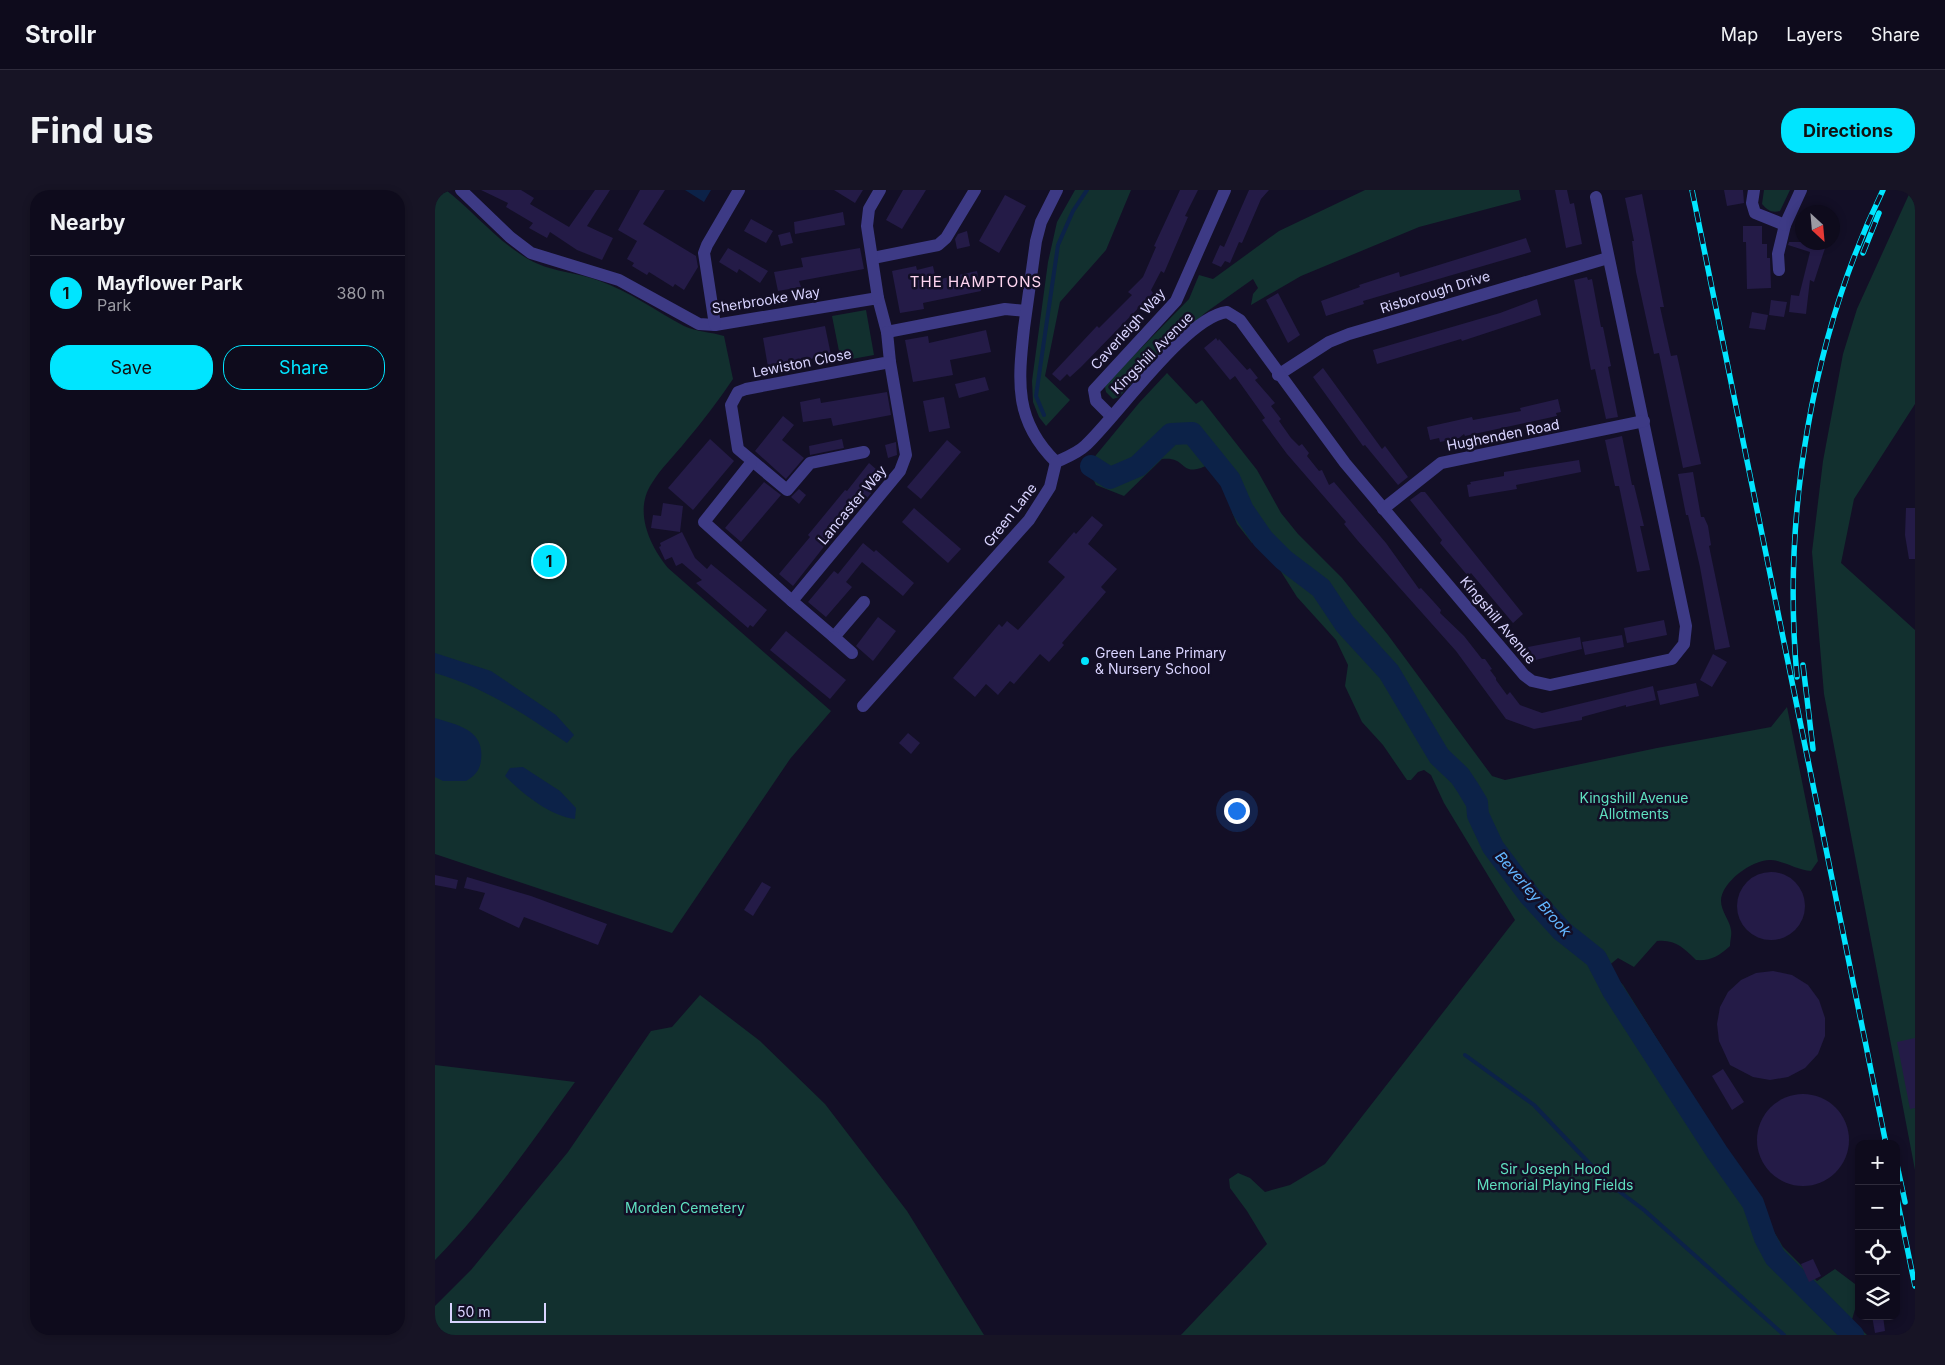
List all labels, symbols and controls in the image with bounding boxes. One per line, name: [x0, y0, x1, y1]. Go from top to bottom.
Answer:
text: Strollr: [25, 20, 96, 49]
text: Map: [1721, 24, 1758, 45]
text: Layers: [1786, 24, 1843, 45]
text: Share: [1871, 24, 1920, 45]
button: Directions: [1781, 108, 1915, 153]
text: Find us: [30, 109, 154, 151]
north arrow: [1795, 205, 1840, 250]
text: Nearby: [50, 210, 125, 235]
street label: Risborough Drive: [1378, 267, 1492, 316]
text: Mayflower Park: [97, 272, 243, 295]
district label: THE HAMPTONS: [910, 272, 1042, 291]
text: 1: [63, 283, 69, 303]
text: 380 m: [337, 283, 385, 303]
street label: Sherbrooke Way: [711, 283, 821, 316]
street label: Caverleigh Way: [1087, 284, 1169, 373]
text: Park: [97, 295, 131, 315]
street label: Kingshill Avenue: [1107, 308, 1196, 397]
button: Save: [50, 345, 213, 390]
button: Share: [223, 345, 385, 390]
street label: Lewiston Close: [751, 345, 853, 380]
street label: Hughenden Road: [1445, 415, 1561, 454]
street label: Lancaster Way: [814, 462, 890, 548]
street label: Green Lane: [979, 479, 1040, 550]
pin: 1: [533, 542, 565, 580]
street label: Kingshill Avenue: [1457, 573, 1540, 667]
place label: Green Lane Primary & Nursery School: [1095, 644, 1227, 677]
marker: Green Lane Primary & Nursery School: [1079, 655, 1091, 667]
park label: Kingshill Avenue Allotments: [1580, 789, 1688, 822]
your location: [1224, 798, 1250, 824]
water label: Beverley Brook: [1491, 847, 1576, 941]
map controls: [1855, 1140, 1900, 1320]
button: +: [1855, 1140, 1900, 1185]
park label: Sir Joseph Hood Memorial Playing Fields: [1477, 1160, 1633, 1193]
button: −: [1855, 1185, 1900, 1230]
park label: Morden Cemetery: [625, 1199, 745, 1216]
button: locate: [1855, 1230, 1900, 1275]
button: layers: [1855, 1275, 1900, 1320]
scale bar: [450, 1300, 546, 1323]
text: 50 m: [457, 1303, 491, 1320]

